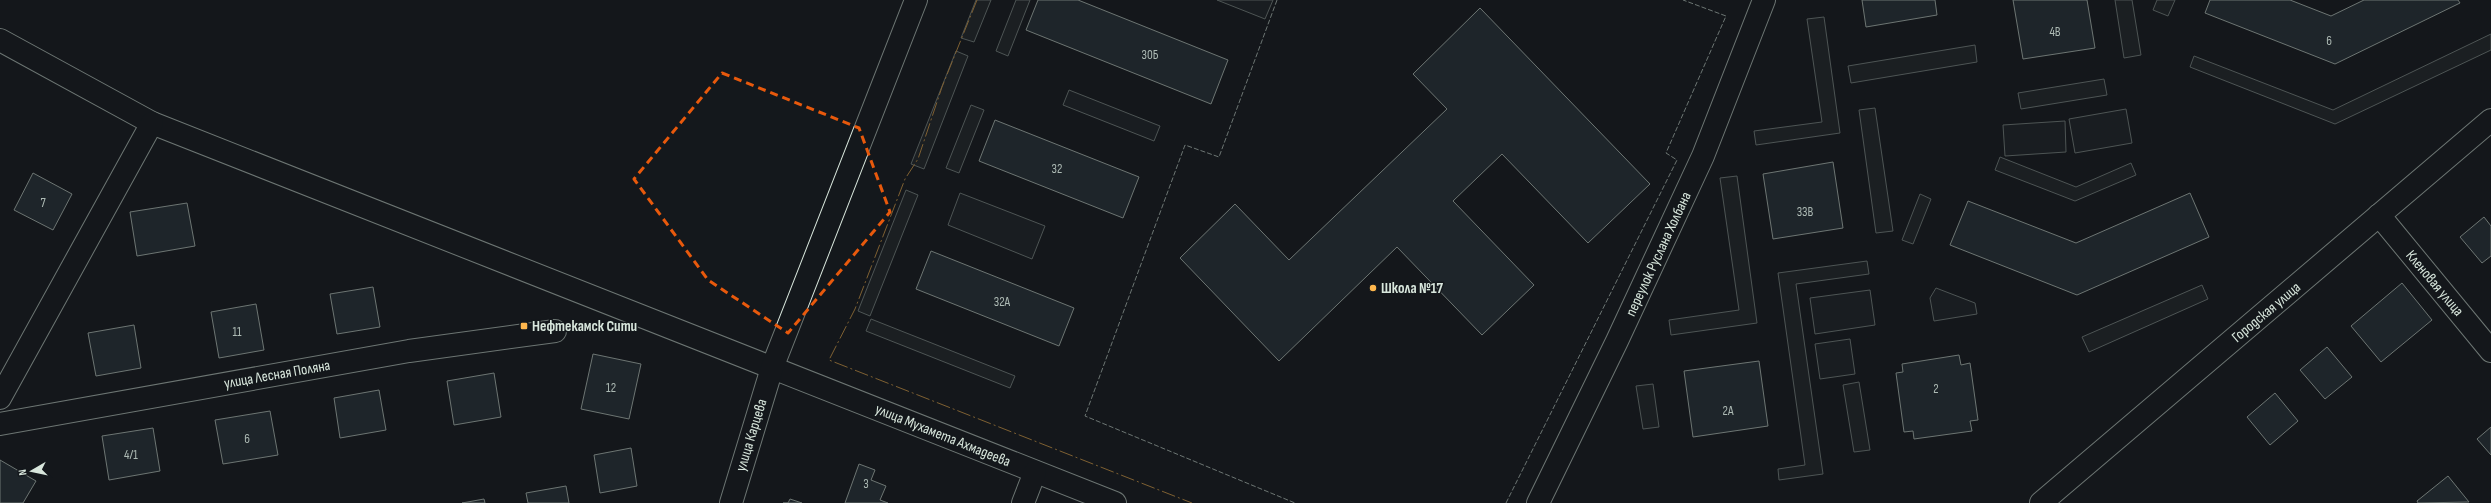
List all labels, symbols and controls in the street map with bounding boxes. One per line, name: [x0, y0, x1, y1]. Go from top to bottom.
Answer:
house number: 4В: [2049, 24, 2061, 40]
house number: 6: [2326, 33, 2332, 49]
house number: 30Б: [1142, 47, 1159, 63]
house number: 32: [1052, 161, 1062, 177]
street label: переулок Руслана Холбана: [1621, 189, 1696, 319]
house number: 7: [40, 195, 46, 211]
house number: 33В: [1797, 204, 1814, 220]
street label: Кленовая улица: [2402, 246, 2468, 320]
street label: Городская улица: [2228, 278, 2305, 347]
place label: Школа №17: [1381, 279, 1444, 298]
marker: Школа №17: [1368, 283, 1378, 293]
house number: 32А: [994, 294, 1011, 310]
place label: Нефтекамск Сити: [532, 317, 637, 336]
marker: Нефтекамск Сити: [519, 321, 529, 331]
house number: 11: [232, 324, 242, 340]
street label: улица Лесная Поляна: [223, 356, 332, 393]
house number: 12: [606, 380, 616, 396]
house number: 2: [1933, 381, 1939, 397]
street label: улица Карцева: [731, 396, 772, 474]
street label: улица Мухамета Ахмадеева: [872, 400, 1013, 471]
house number: 2А: [1723, 403, 1734, 419]
house number: 6: [244, 431, 250, 447]
house number: 4/1: [124, 447, 138, 463]
north arrow: [12, 451, 52, 491]
text: N: [16, 468, 29, 476]
house number: 3: [863, 476, 869, 492]

